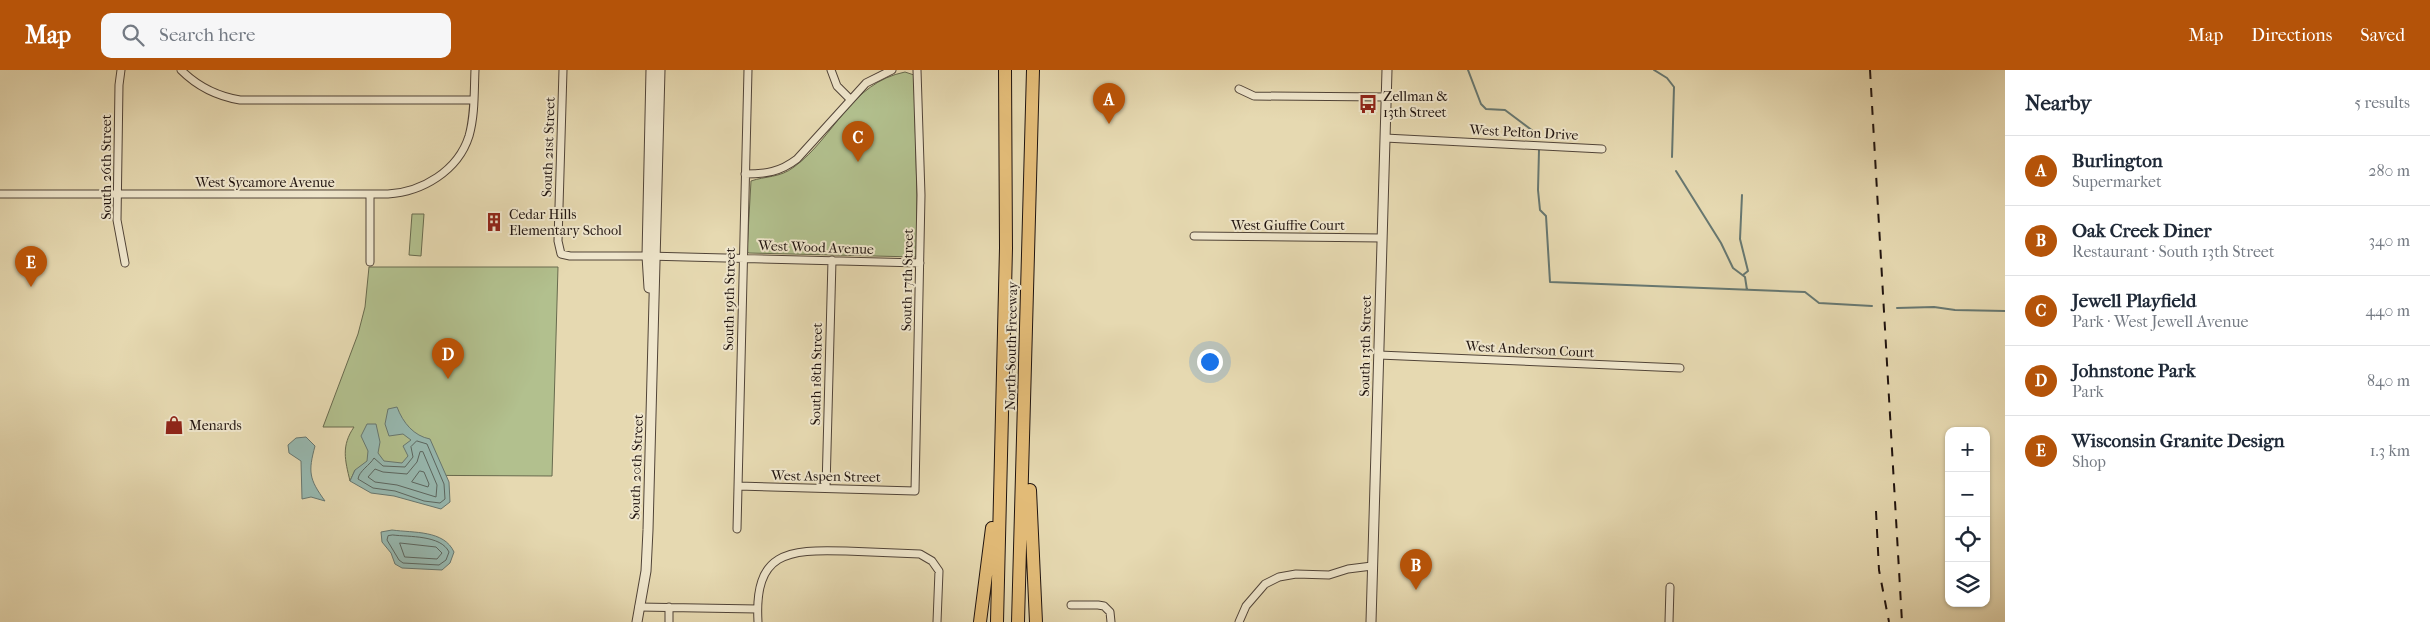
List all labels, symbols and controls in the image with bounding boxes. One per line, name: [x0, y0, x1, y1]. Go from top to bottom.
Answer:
search box: [101, 13, 451, 58]
text: Map: [25, 21, 71, 49]
icon: search: [119, 21, 147, 49]
text: Search here: [159, 24, 255, 46]
text: Map: [2189, 25, 2223, 46]
text: Directions: [2251, 25, 2332, 46]
text: Saved: [2360, 25, 2405, 46]
pin: A: [1093, 83, 1125, 124]
place label: Zellman & 13th Street: [1383, 88, 1448, 121]
text: Nearby: [2025, 91, 2091, 115]
bus stop icon: Zellman & 13th Street: [1357, 93, 1379, 115]
text: 5 results: [2354, 93, 2410, 112]
street label: South 21st Street: [538, 97, 559, 197]
street label: South 26th Street: [98, 114, 115, 220]
pin: C: [842, 121, 874, 162]
street label: West Pelton Drive: [1468, 121, 1579, 144]
text: Burlington: [2072, 150, 2163, 172]
text: A: [2036, 161, 2046, 180]
text: 280 m: [2368, 161, 2410, 180]
text: Supermarket: [2072, 172, 2162, 191]
street label: West Sycamore Avenue: [194, 174, 335, 191]
place label: Cedar Hills Elementary School: [509, 206, 622, 239]
building icon: Cedar Hills Elementary School: [483, 211, 505, 233]
street label: West Giuffre Court: [1230, 217, 1345, 234]
text: Oak Creek Diner: [2072, 220, 2212, 242]
street label: South 17th Street: [898, 229, 917, 331]
text: B: [2036, 231, 2046, 250]
text: 340 m: [2368, 231, 2410, 250]
street label: West Wood Avenue: [757, 237, 874, 258]
text: Restaurant · South 13th Street: [2072, 242, 2275, 261]
pin: E: [15, 246, 47, 287]
street label: South 19th Street: [720, 247, 739, 351]
street label: North-South Freeway: [1002, 281, 1021, 411]
text: Jewell Playfield: [2072, 290, 2196, 312]
street label: South 13th Street: [1356, 295, 1375, 397]
text: C: [2036, 301, 2046, 320]
text: 440 m: [2365, 301, 2410, 320]
text: Park · West Jewell Avenue: [2072, 312, 2248, 331]
street label: South 18th Street: [807, 322, 826, 426]
pin: D: [432, 338, 464, 379]
street label: West Anderson Court: [1464, 338, 1595, 361]
your location: [1197, 349, 1223, 375]
text: Johnstone Park: [2072, 360, 2195, 382]
text: D: [2035, 371, 2047, 390]
text: 840 m: [2367, 371, 2410, 390]
text: Park: [2072, 382, 2104, 401]
shop icon: Menards: [163, 414, 185, 436]
street label: South 20th Street: [626, 414, 647, 520]
place label: Menards: [189, 417, 242, 434]
map controls: [1945, 427, 1990, 607]
button: +: [1945, 427, 1990, 472]
text: Wisconsin Granite Design: [2072, 430, 2285, 452]
text: E: [2036, 441, 2046, 460]
text: 1.3 km: [2370, 441, 2410, 460]
text: Shop: [2072, 452, 2106, 471]
street label: West Aspen Street: [770, 467, 881, 486]
button: −: [1945, 472, 1990, 517]
button: locate: [1945, 517, 1990, 562]
pin: B: [1400, 549, 1432, 590]
button: layers: [1945, 562, 1990, 607]

